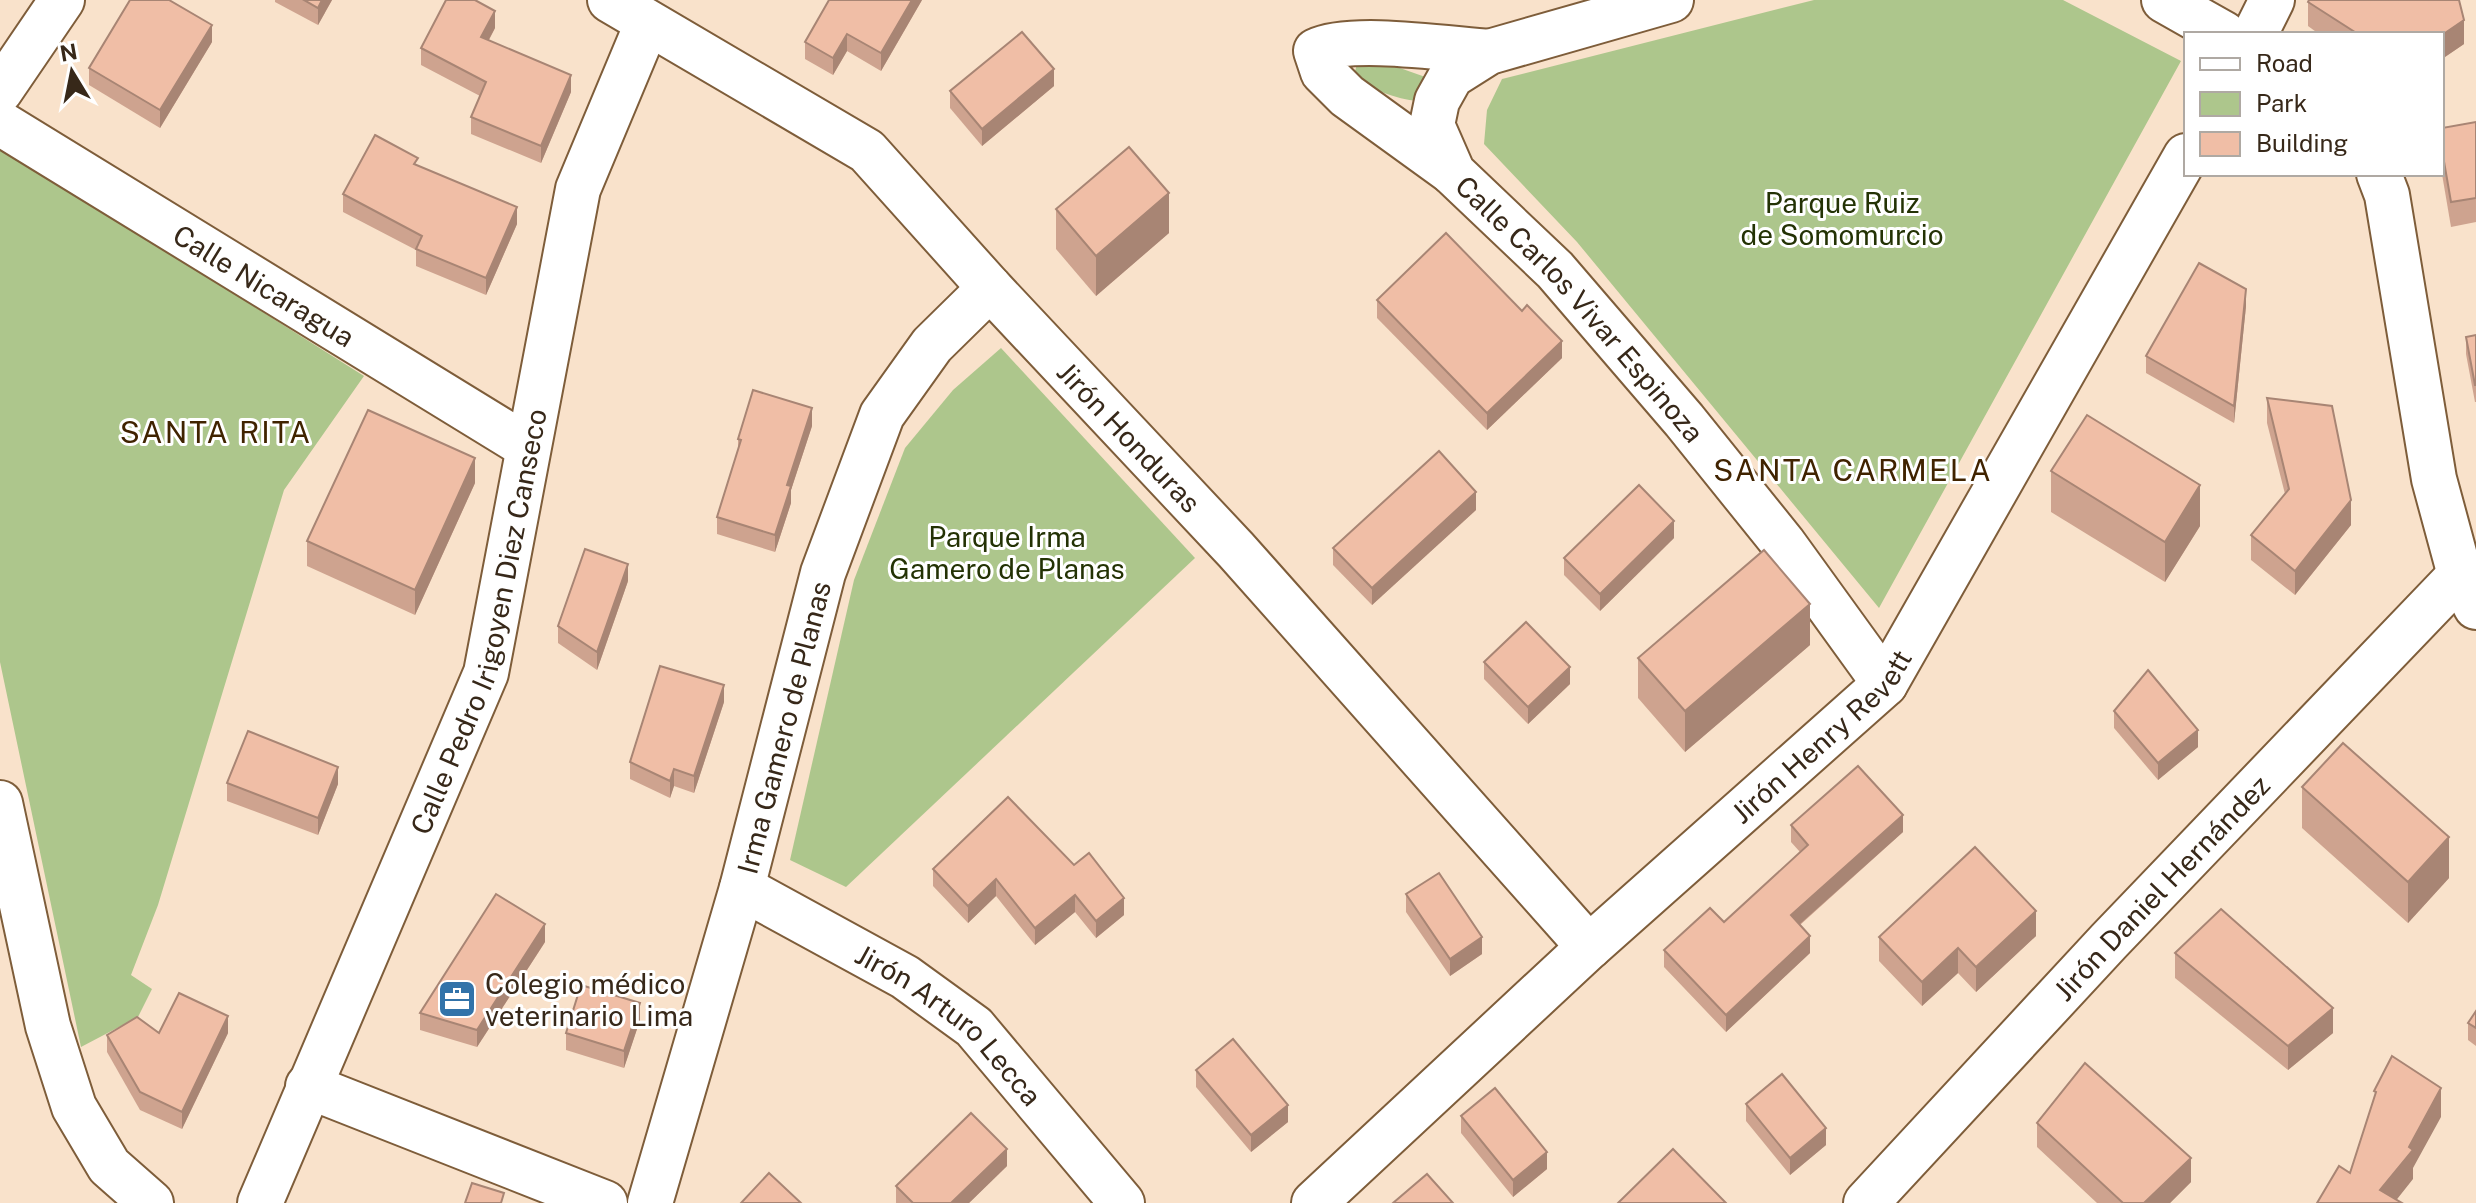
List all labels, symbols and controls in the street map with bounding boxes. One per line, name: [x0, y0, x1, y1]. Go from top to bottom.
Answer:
north arrow: [32, 32, 112, 112]
legend: [2184, 32, 2444, 176]
text: N: [58, 38, 79, 67]
text: Road: [2256, 49, 2313, 77]
text: Park: [2256, 89, 2307, 117]
text: Building: [2256, 129, 2348, 157]
street label: Calle Carlos Vivar Espinoza: [1449, 168, 1711, 448]
park label: Parque Ruiz de Somomurcio: [1740, 186, 1944, 251]
street label: Calle Nicaragua: [168, 217, 361, 353]
street label: Jirón Honduras: [1051, 355, 1208, 519]
street label: Calle Pedro Irigoyen Diez Canseco: [403, 406, 552, 839]
district label: SANTA RITA: [120, 414, 312, 450]
district label: SANTA CARMELA: [1713, 452, 1993, 488]
park label: Parque Irma Gamero de Planas: [889, 520, 1125, 585]
street label: Irma Gamero de Planas: [730, 578, 837, 877]
street label: Jirón Henry Revett: [1724, 644, 1918, 829]
street label: Jirón Daniel Hernández: [2046, 768, 2276, 1007]
street label: Jirón Arturo Lecca: [850, 937, 1049, 1112]
place label: Colegio médico veterinario Lima: [485, 967, 693, 1032]
office icon: Colegio médico veterinario Lima: [436, 978, 478, 1020]

